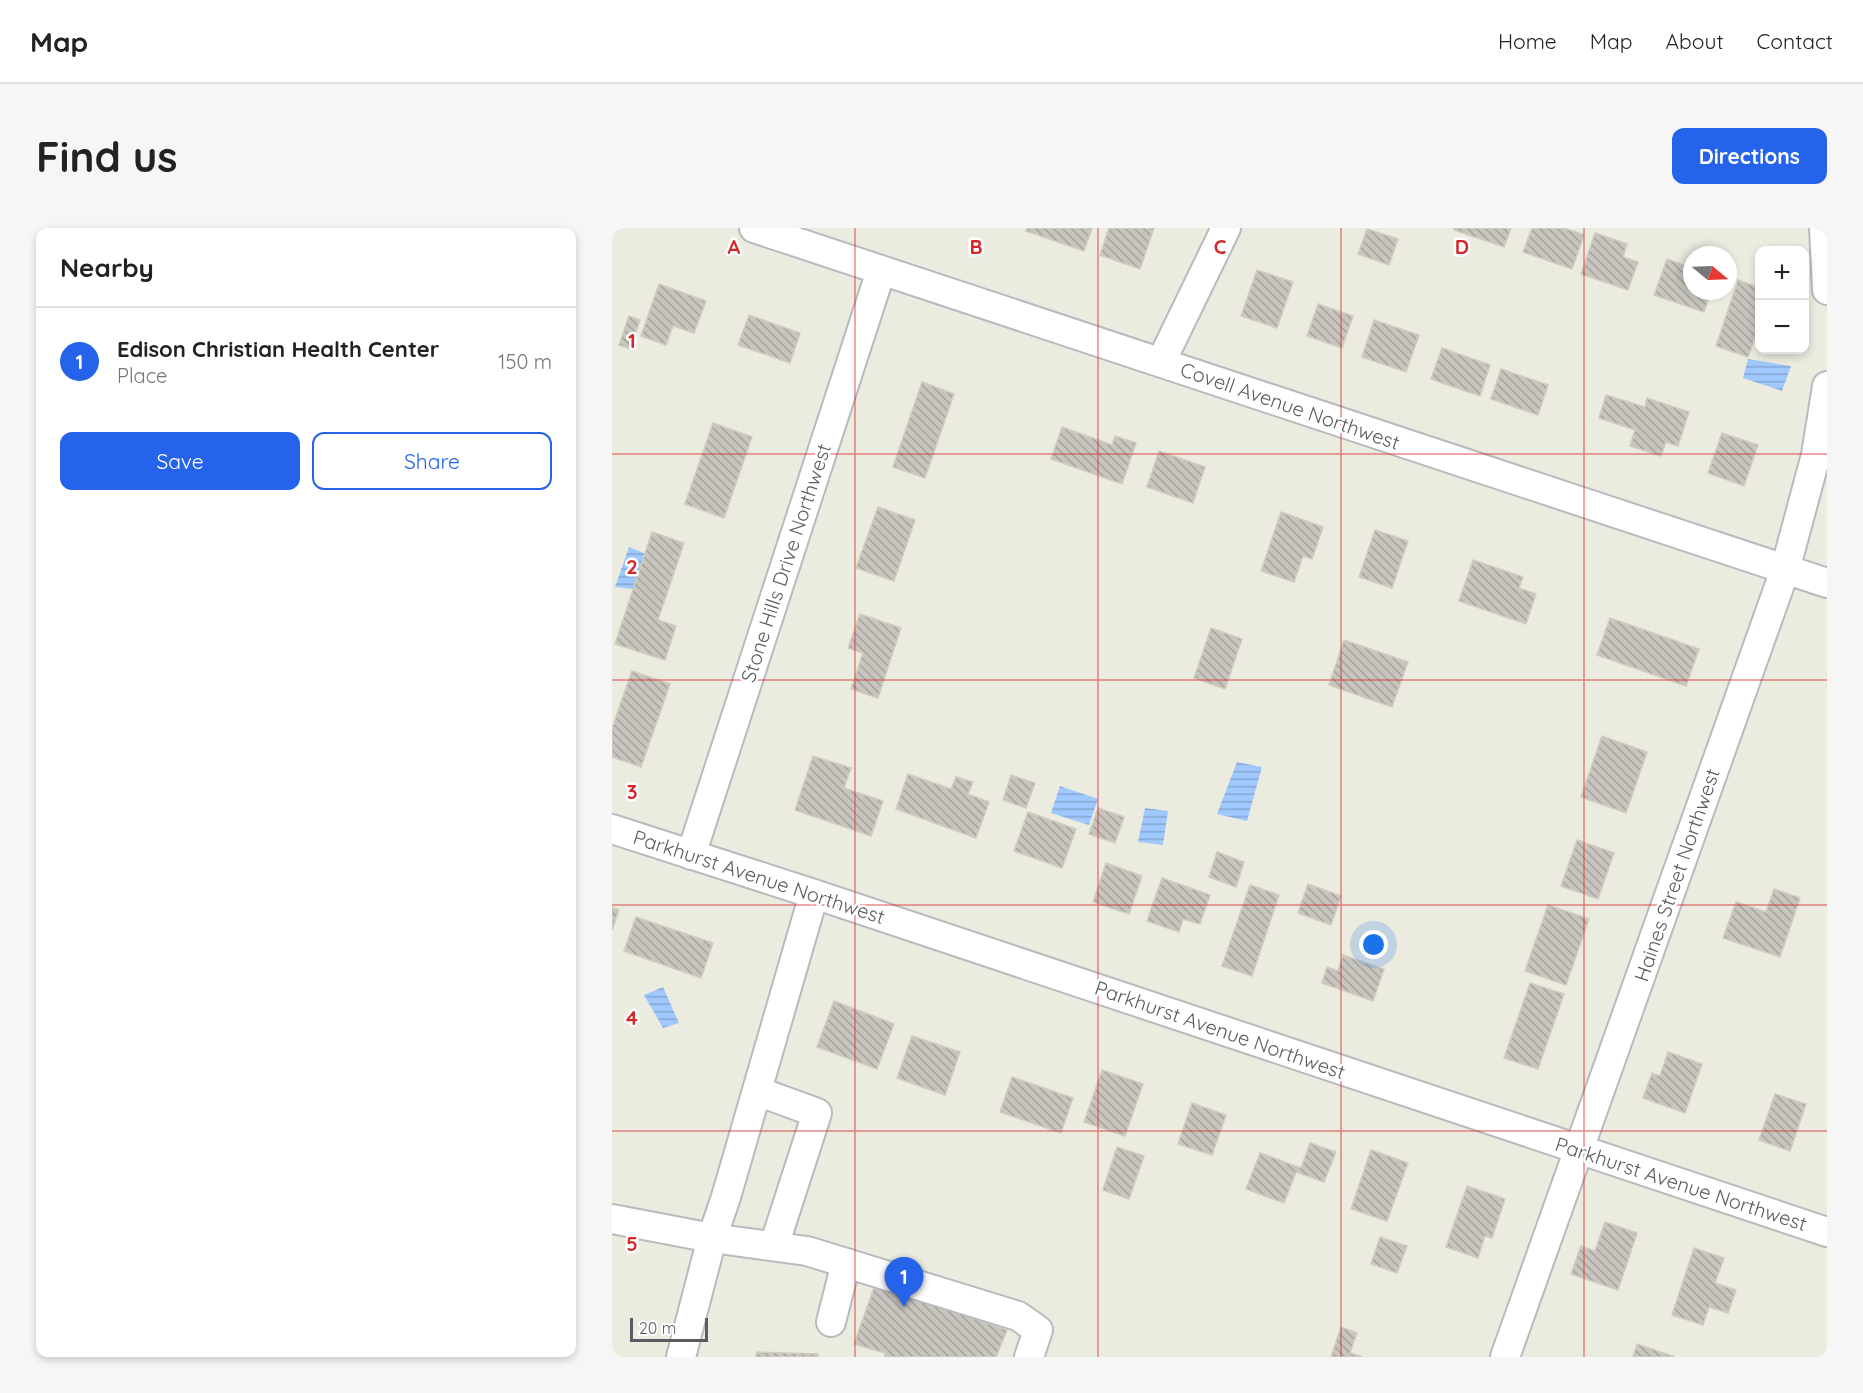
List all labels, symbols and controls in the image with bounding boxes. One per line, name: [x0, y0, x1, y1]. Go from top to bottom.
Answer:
text: Map: [30, 24, 88, 59]
text: Home: [1498, 28, 1557, 54]
text: Map: [1590, 28, 1633, 54]
text: About: [1666, 28, 1724, 54]
text: Contact: [1757, 28, 1833, 54]
button: Directions: [1672, 128, 1827, 184]
text: Find us: [36, 130, 178, 183]
text: A: [728, 234, 741, 259]
text: B: [969, 234, 983, 259]
text: C: [1214, 234, 1227, 259]
text: D: [1455, 234, 1469, 259]
north arrow: [1683, 246, 1737, 300]
map controls: [1755, 246, 1809, 354]
button: +: [1755, 246, 1809, 300]
text: Nearby: [60, 251, 154, 284]
button: −: [1755, 300, 1809, 354]
text: 1: [628, 328, 636, 353]
text: Edison Christian Health Center: [117, 335, 439, 363]
text: 1: [76, 349, 83, 374]
text: 150 m: [498, 349, 552, 374]
street label: Covell Avenue Northwest: [1177, 356, 1403, 455]
text: Place: [117, 363, 167, 388]
button: Save: [60, 432, 300, 490]
button: Share: [312, 432, 552, 490]
street label: Stone Hills Drive Northwest: [735, 440, 836, 685]
text: 2: [626, 554, 638, 579]
street label: Haines Street Northwest: [1628, 765, 1725, 985]
text: 3: [627, 779, 637, 804]
street label: Parkhurst Avenue Northwest: [630, 824, 888, 929]
your location: [1359, 930, 1388, 959]
street label: Parkhurst Avenue Northwest: [1092, 975, 1349, 1084]
text: 4: [626, 1005, 638, 1030]
street label: Parkhurst Avenue Northwest: [1552, 1131, 1810, 1236]
text: 5: [626, 1231, 638, 1256]
pin: 1: [884, 1258, 924, 1307]
scale bar: [630, 1315, 708, 1342]
text: 20 m: [639, 1318, 676, 1338]

